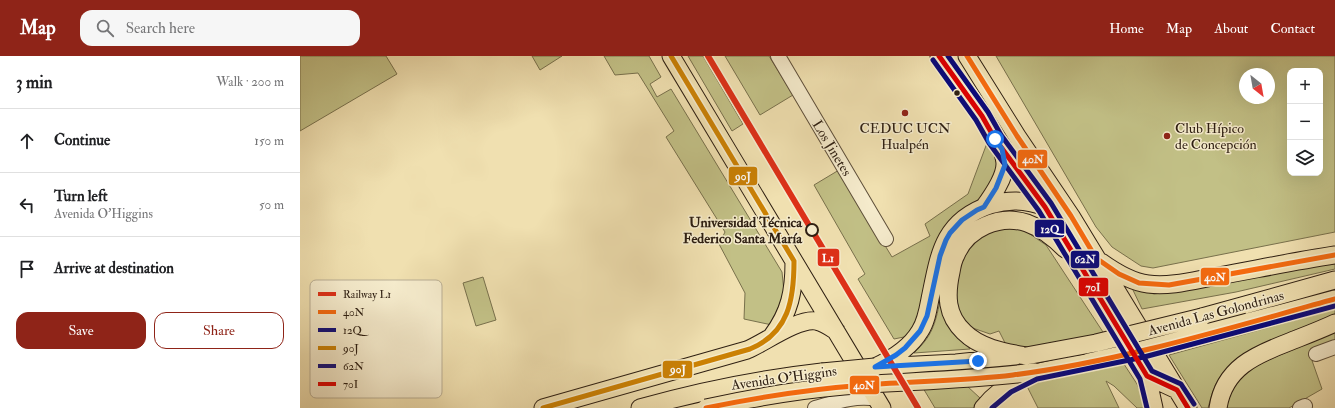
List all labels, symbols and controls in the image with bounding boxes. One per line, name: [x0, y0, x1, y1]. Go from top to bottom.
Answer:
search box: [80, 10, 360, 46]
text: Map: [20, 16, 56, 40]
icon: search: [94, 17, 116, 39]
text: Search here: [126, 19, 195, 38]
text: Home: [1109, 20, 1144, 37]
text: Map: [1166, 20, 1192, 37]
text: About: [1214, 20, 1248, 37]
text: Contact: [1270, 20, 1315, 37]
north arrow: [1239, 68, 1275, 104]
map controls: [1287, 68, 1323, 176]
button: +: [1287, 68, 1323, 104]
text: 3 min: [16, 72, 53, 93]
text: Walk · 200 m: [216, 74, 284, 90]
unlabelled marker: [952, 88, 962, 98]
button: −: [1287, 104, 1323, 140]
marker: CEDUC UCN Hualpén: [900, 108, 910, 118]
street label: Los Jinetes: [809, 117, 855, 179]
place label: CEDUC UCN Hualpén: [860, 120, 951, 154]
place label: Club Hípico de Concepción: [1175, 120, 1257, 154]
icon: ahead: [16, 130, 38, 152]
route start: [986, 130, 1004, 148]
text: Continue: [54, 131, 110, 150]
marker: Club Hípico de Concepción: [1162, 131, 1172, 141]
text: 150 m: [254, 133, 284, 149]
button: layers: [1287, 140, 1323, 176]
line badge: 40N: [1017, 149, 1048, 169]
text: 40N: [1021, 153, 1045, 167]
line badge: 90J: [728, 166, 758, 186]
text: 90J: [734, 170, 751, 184]
text: Turn left: [54, 187, 108, 206]
icon: left: [16, 194, 38, 216]
text: 50 m: [259, 197, 284, 213]
text: Avenida O'Higgins: [54, 206, 153, 222]
place label: Universidad Técnica Federico Santa María: [683, 214, 803, 247]
line badge: 12Q: [1034, 219, 1065, 238]
marker: Universidad Técnica Federico Santa María: [805, 223, 819, 237]
text: 12Q: [1041, 223, 1067, 236]
line badge: L1: [817, 248, 840, 267]
line badge: 62N: [1070, 250, 1100, 269]
text: L1: [822, 252, 834, 265]
text: 62N: [1075, 253, 1097, 266]
icon: arrive: [16, 258, 38, 280]
text: Arrive at destination: [54, 259, 174, 278]
line badge: 40N: [1200, 267, 1230, 286]
text: 40N: [1203, 271, 1227, 285]
line badge: 70I: [1078, 277, 1109, 297]
legend: [310, 280, 442, 398]
text: 70I: [1085, 281, 1101, 294]
street label: Avenida Las Golondrinas: [1145, 287, 1286, 340]
text: Railway L1: [343, 288, 391, 302]
text: 40N: [343, 306, 365, 319]
button: Save: [16, 312, 146, 349]
button: Share: [154, 312, 284, 349]
text: 12Q: [343, 324, 370, 337]
text: 90J: [342, 342, 359, 356]
route end: [969, 352, 987, 370]
text: 62N: [343, 360, 364, 373]
line badge: 90J: [662, 360, 693, 379]
street label: Avenida O'Higgins: [729, 362, 838, 394]
text: 90J: [669, 363, 686, 377]
line badge: 40N: [849, 375, 880, 395]
text: 70I: [343, 378, 359, 391]
text: 40N: [852, 379, 876, 393]

